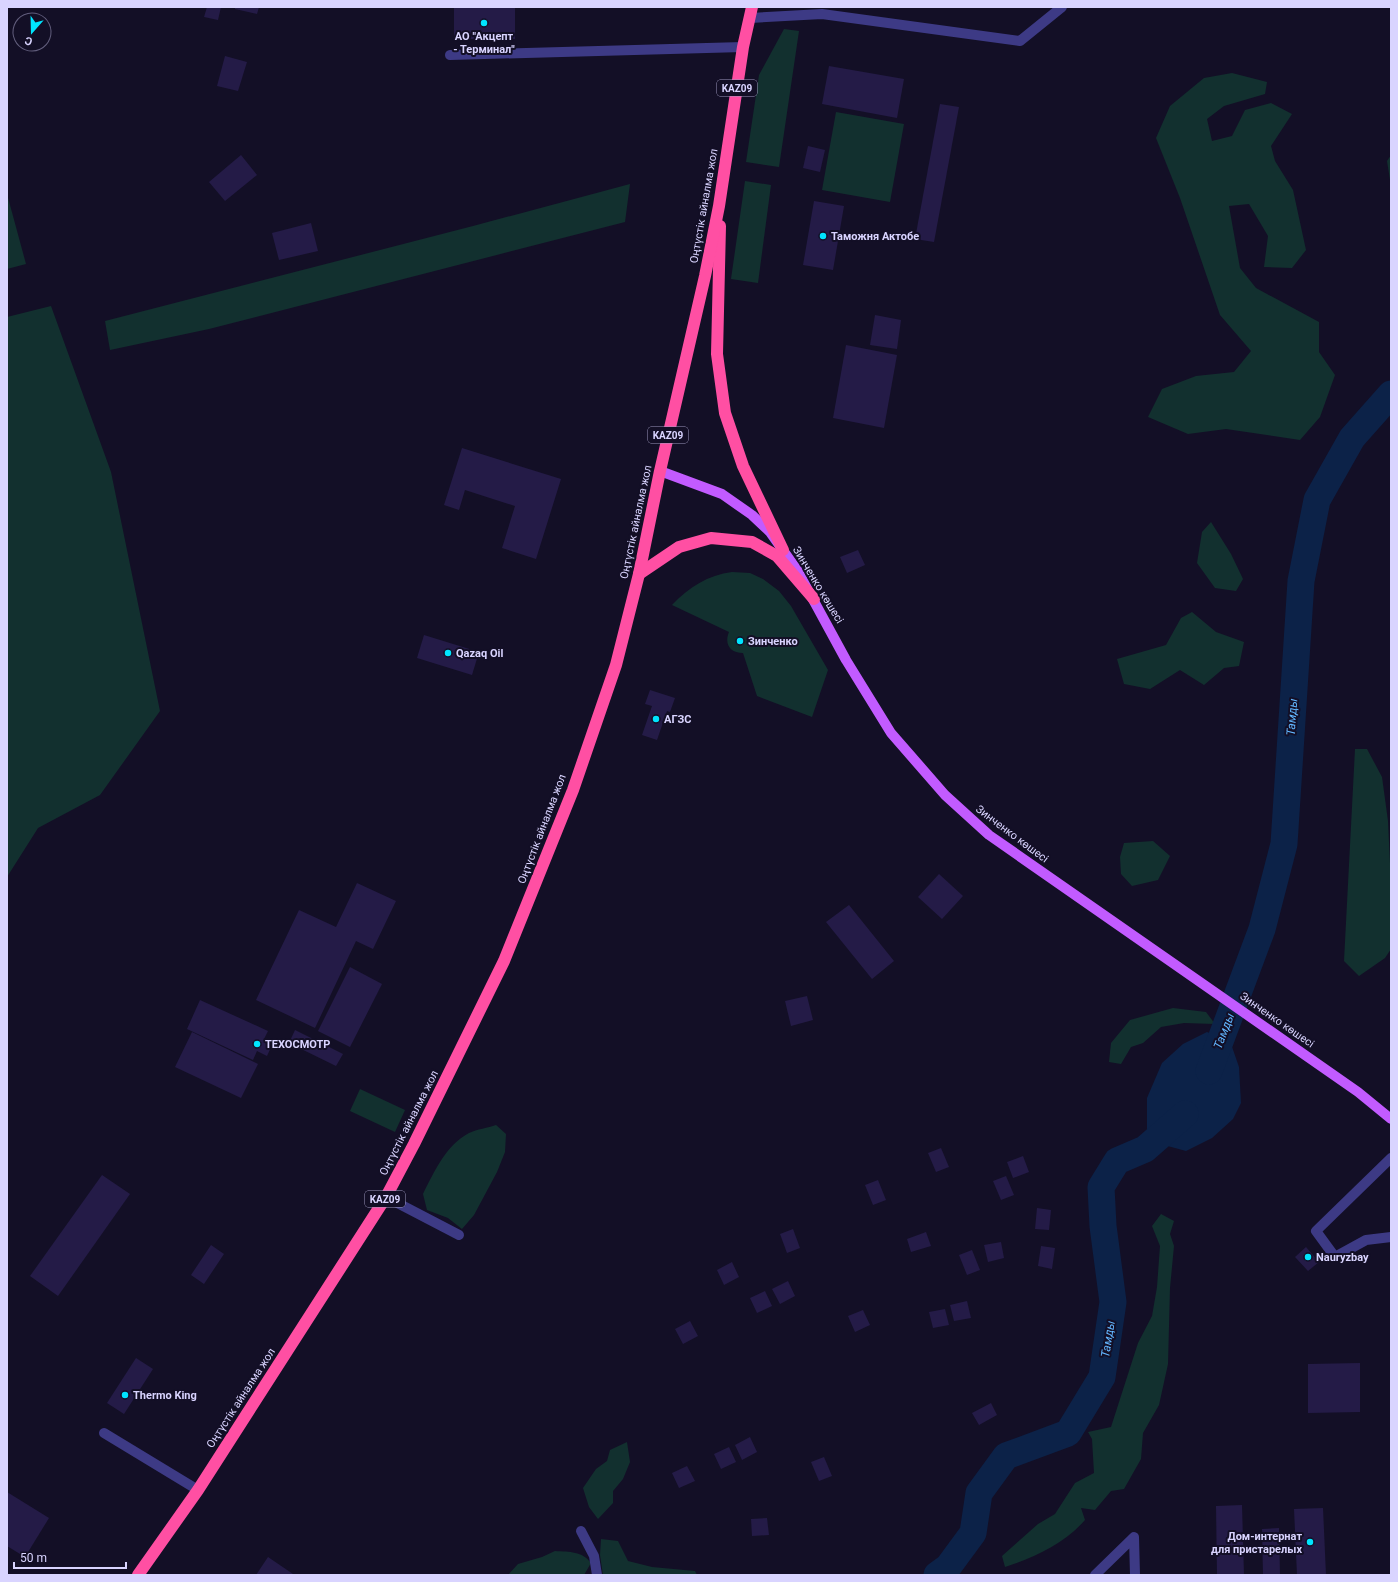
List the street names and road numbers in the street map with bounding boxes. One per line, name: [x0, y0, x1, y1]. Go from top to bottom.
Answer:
road number: KAZ09: [717, 80, 757, 96]
street label: Оңтүстік айналма жол: [688, 148, 720, 264]
road number: KAZ09: [648, 427, 688, 443]
street label: Оңтүстік айналма жол: [618, 464, 654, 580]
street label: Зинченко көшесі: [790, 544, 846, 626]
street label: Оңтүстік айналма жол: [515, 772, 569, 886]
street label: Зинченко көшесі: [973, 802, 1051, 866]
street label: Зинченко көшесі: [1237, 990, 1317, 1050]
street label: Оңтүстік айналма жол: [377, 1068, 441, 1178]
road number: KAZ09: [365, 1191, 405, 1207]
street label: Оңтүстік айналма жол: [204, 1346, 278, 1450]

